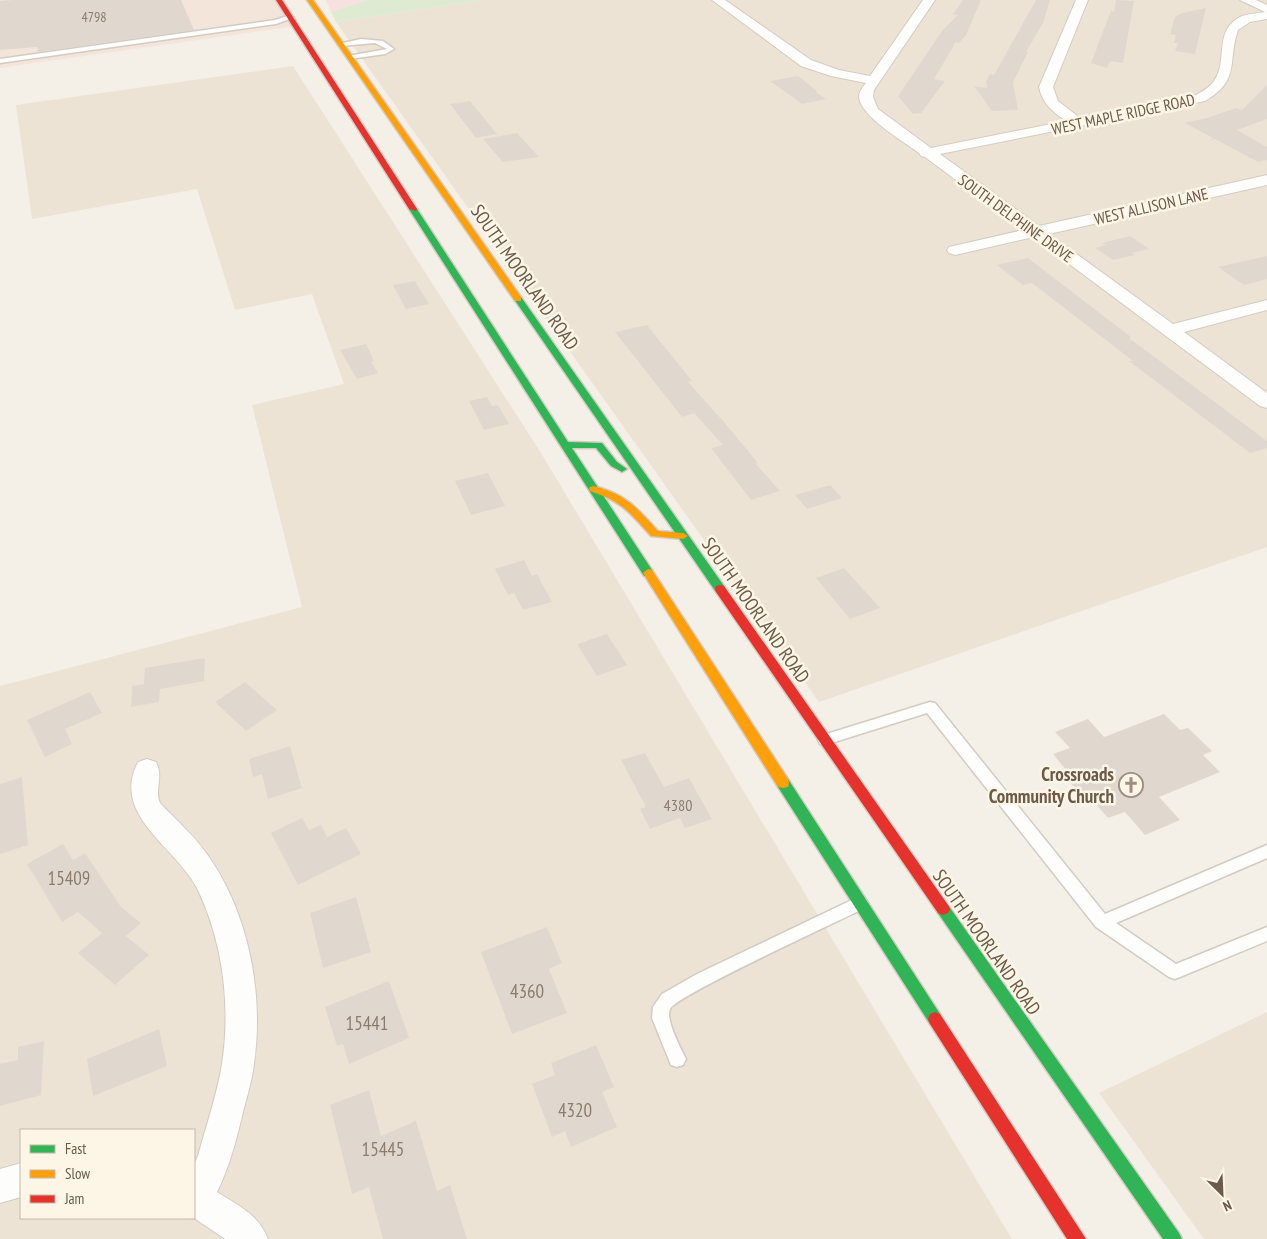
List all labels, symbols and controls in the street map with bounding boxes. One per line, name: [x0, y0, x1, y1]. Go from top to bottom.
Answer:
house number: 4798: [81, 8, 107, 26]
street label: WEST MAPLE RIDGE ROAD: [1050, 89, 1196, 139]
street label: SOUTH DELPHINE DRIVE: [955, 170, 1078, 267]
street label: WEST ALLISON LANE: [1092, 183, 1210, 229]
street label: SOUTH MOORLAND ROAD: [466, 200, 584, 354]
street label: SOUTH MOORLAND ROAD: [697, 533, 815, 687]
place label: Crossroads Community Church: [989, 762, 1114, 808]
church icon: Crossroads Community Church: [1118, 772, 1144, 798]
house number: 4380: [664, 795, 692, 815]
street label: SOUTH MOORLAND ROAD: [928, 865, 1046, 1019]
house number: 15409: [48, 866, 90, 890]
house number: 4360: [510, 979, 544, 1003]
house number: 15441: [346, 1011, 388, 1035]
house number: 4320: [558, 1098, 592, 1122]
legend: [20, 1129, 195, 1219]
house number: 15445: [362, 1137, 404, 1161]
text: Fast: [65, 1139, 86, 1158]
text: Slow: [65, 1164, 90, 1183]
north arrow: [1197, 1169, 1247, 1219]
text: Jam: [64, 1189, 84, 1208]
text: N: [1220, 1196, 1234, 1216]

